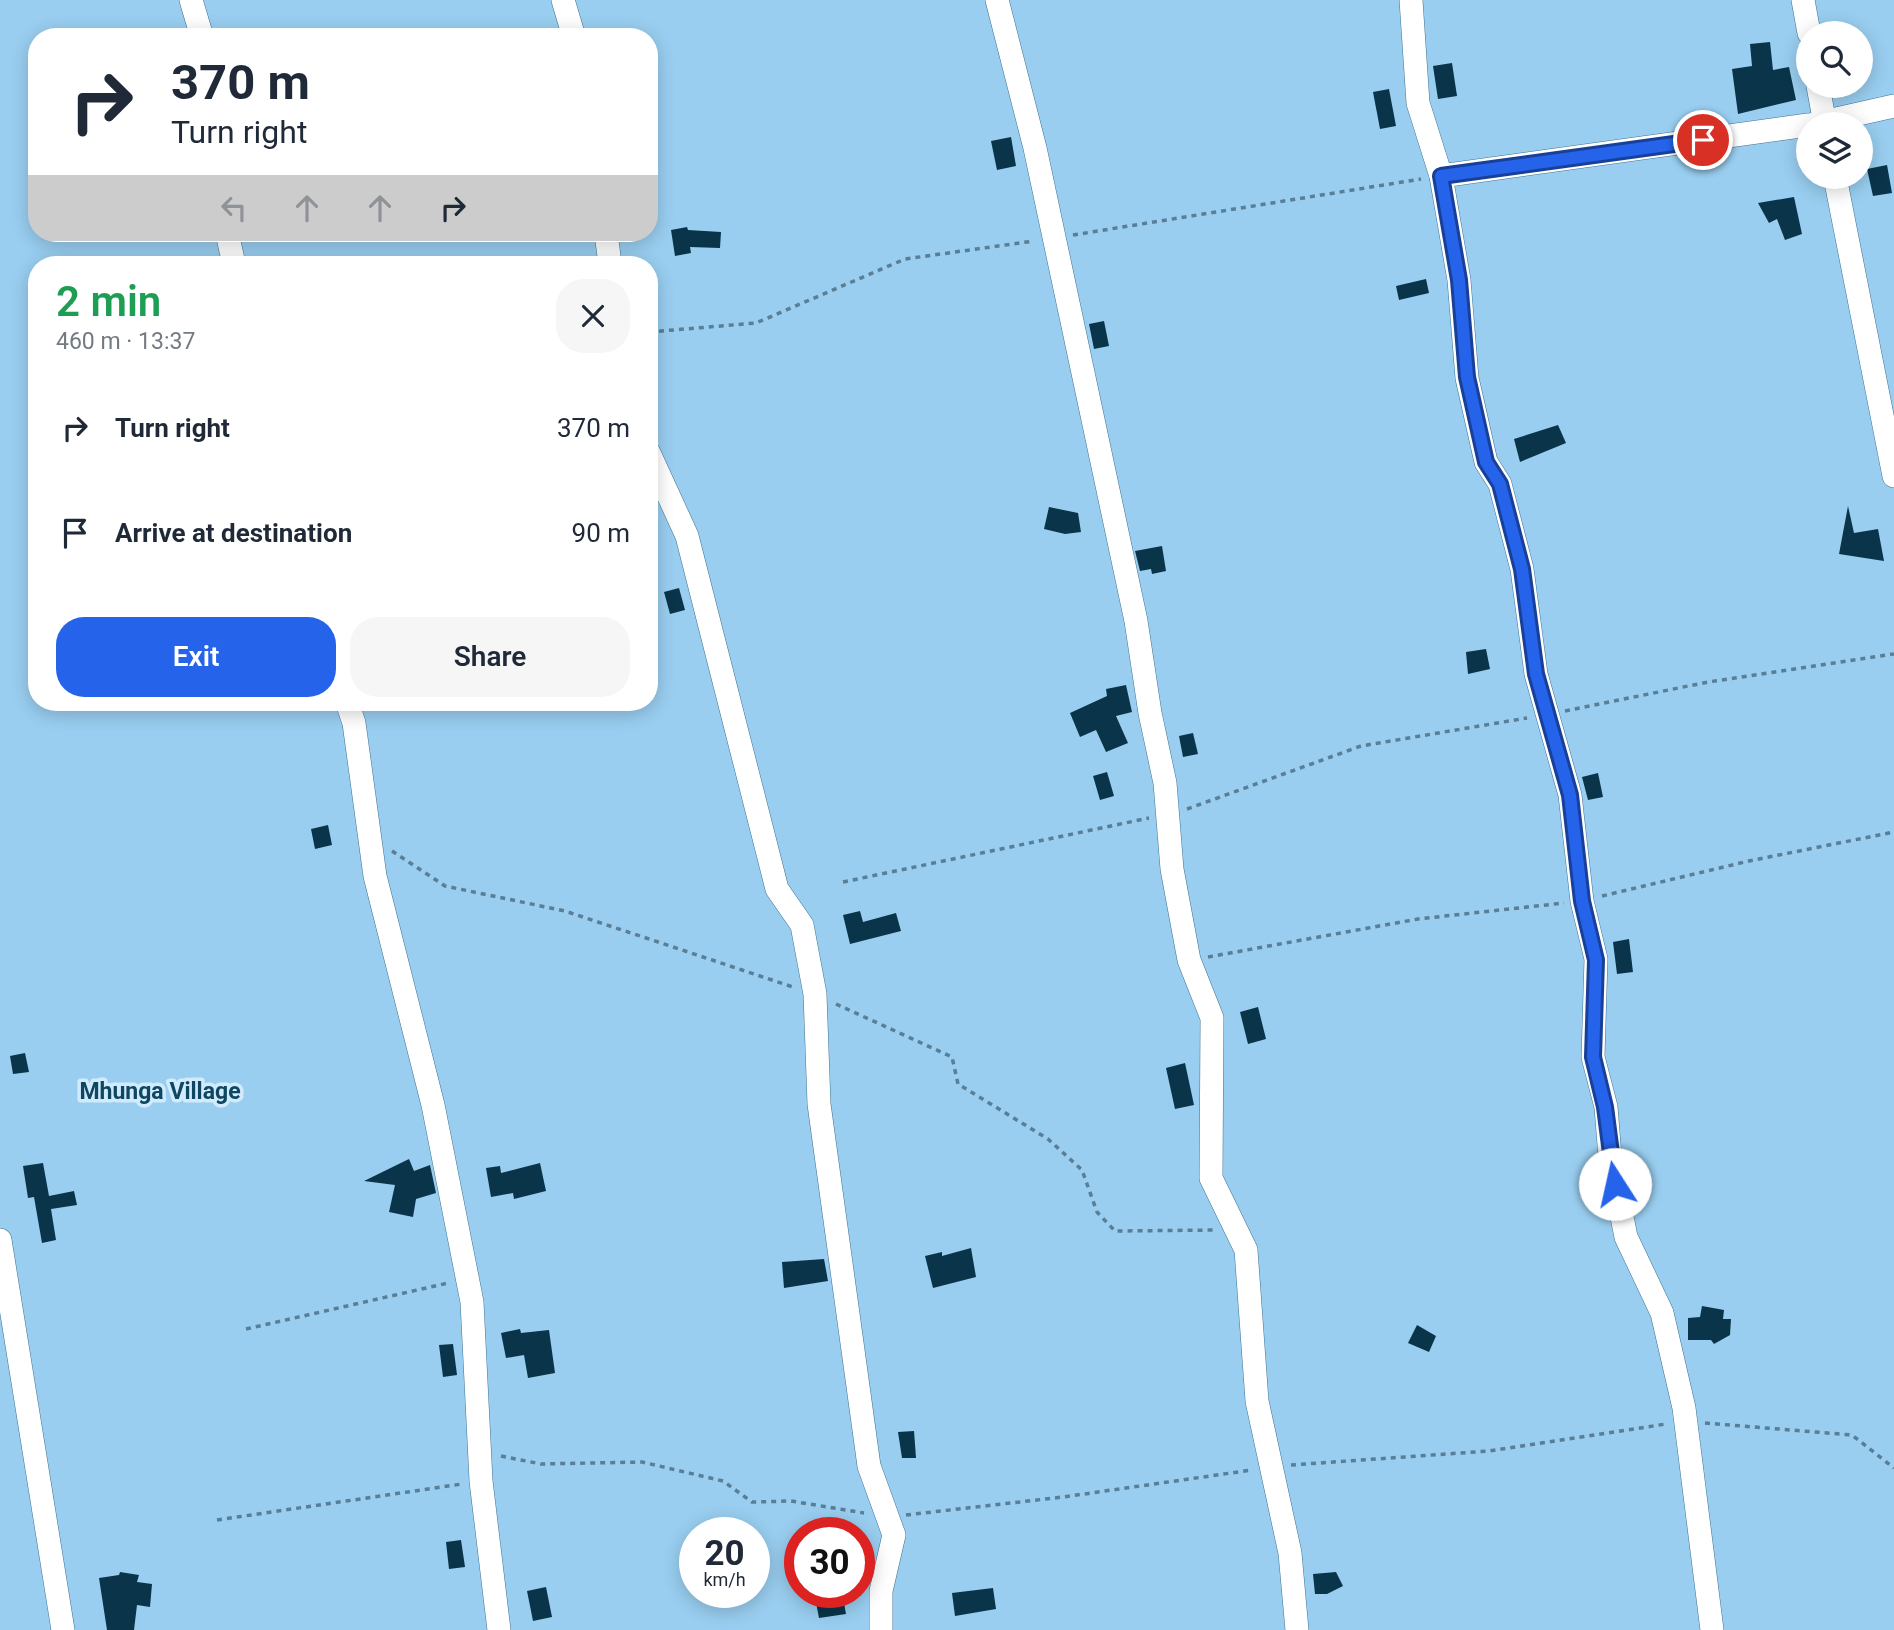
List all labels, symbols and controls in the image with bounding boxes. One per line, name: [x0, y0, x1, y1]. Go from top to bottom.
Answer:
map controls: [1796, 21, 1873, 189]
button: search: [1796, 21, 1873, 98]
text: 370 m: [171, 54, 310, 111]
icon: right: [56, 56, 147, 147]
pin: [1673, 110, 1733, 170]
button: layers: [1796, 112, 1873, 189]
text: Turn right: [171, 113, 307, 151]
icon: arrive: [1684, 121, 1722, 159]
icon: left: [215, 189, 253, 227]
icon: ahead: [288, 189, 326, 227]
icon: ahead: [361, 189, 399, 227]
icon: right: [434, 189, 472, 227]
text: 2 min: [56, 277, 161, 326]
button: close: [556, 279, 630, 353]
text: 460 m · 13:37: [56, 328, 195, 355]
icon: right: [56, 409, 94, 447]
text: Turn right: [115, 413, 230, 443]
text: 370 m: [557, 413, 630, 443]
icon: arrive: [56, 514, 94, 552]
text: Arrive at destination: [115, 518, 352, 548]
text: 90 m: [572, 518, 630, 548]
button: Exit: [56, 617, 336, 697]
button: Share: [350, 617, 630, 697]
district label: Mhunga Village: [79, 1078, 241, 1105]
position arrow: [1578, 1147, 1652, 1221]
speed limit sign: 30: [784, 1517, 875, 1608]
text: 20: [704, 1533, 745, 1574]
text: km/h: [703, 1569, 746, 1590]

